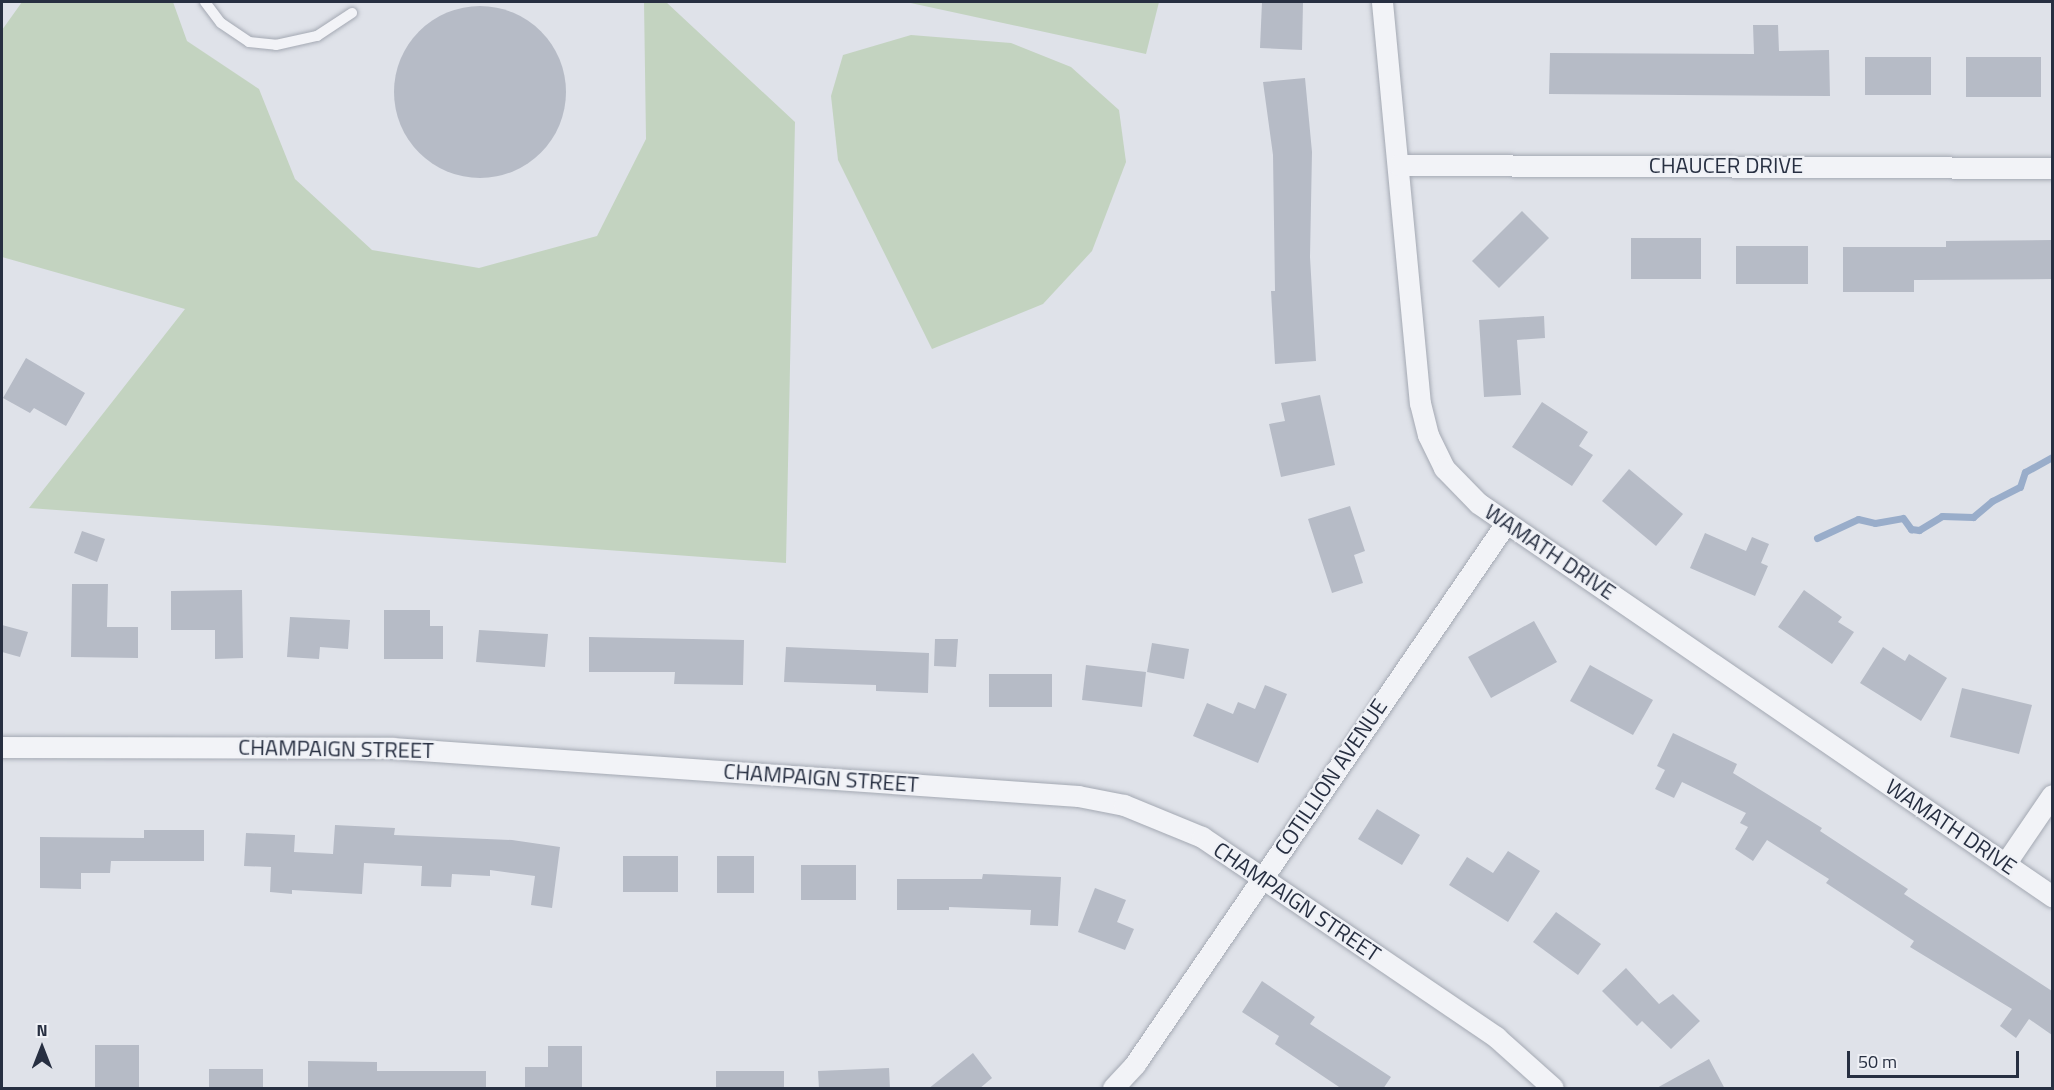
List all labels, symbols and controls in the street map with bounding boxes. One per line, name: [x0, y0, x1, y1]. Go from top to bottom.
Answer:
street label: CHAUCER DRIVE: [1649, 153, 1803, 179]
street label: WAMATH DRIVE: [1480, 499, 1620, 605]
street label: COTILLION AVENUE: [1269, 694, 1393, 860]
street label: CHAMPAIGN STREET: [238, 734, 434, 764]
street label: CHAMPAIGN STREET: [723, 758, 919, 798]
street label: WAMATH DRIVE: [1881, 774, 2021, 880]
street label: CHAMPAIGN STREET: [1209, 836, 1385, 968]
north arrow: [12, 1018, 72, 1078]
text: N: [36, 1018, 48, 1042]
scale bar: [1850, 1039, 2022, 1077]
text: 50 m: [1858, 1048, 1897, 1075]

